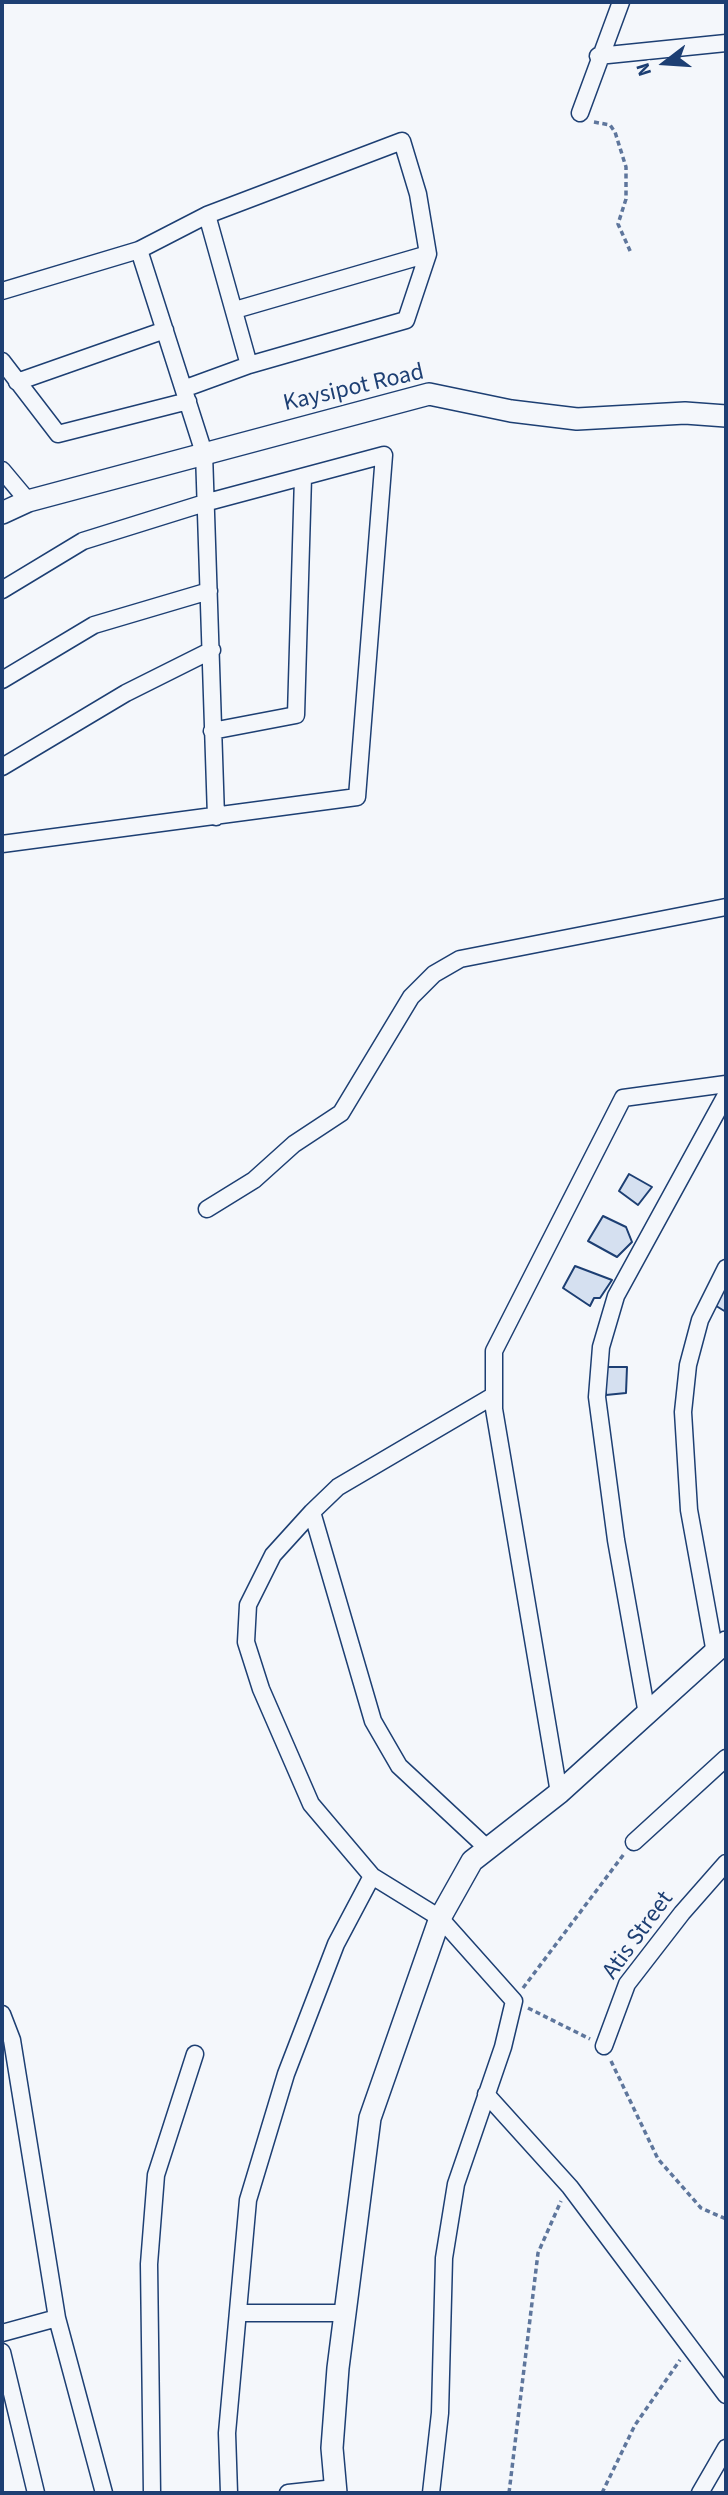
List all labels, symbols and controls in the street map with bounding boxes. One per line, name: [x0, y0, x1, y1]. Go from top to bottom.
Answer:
north arrow: [630, 28, 700, 98]
text: N: [630, 59, 659, 79]
street label: Kaysipot Road: [281, 359, 427, 419]
street label: Atis Street: [597, 1886, 681, 1986]

